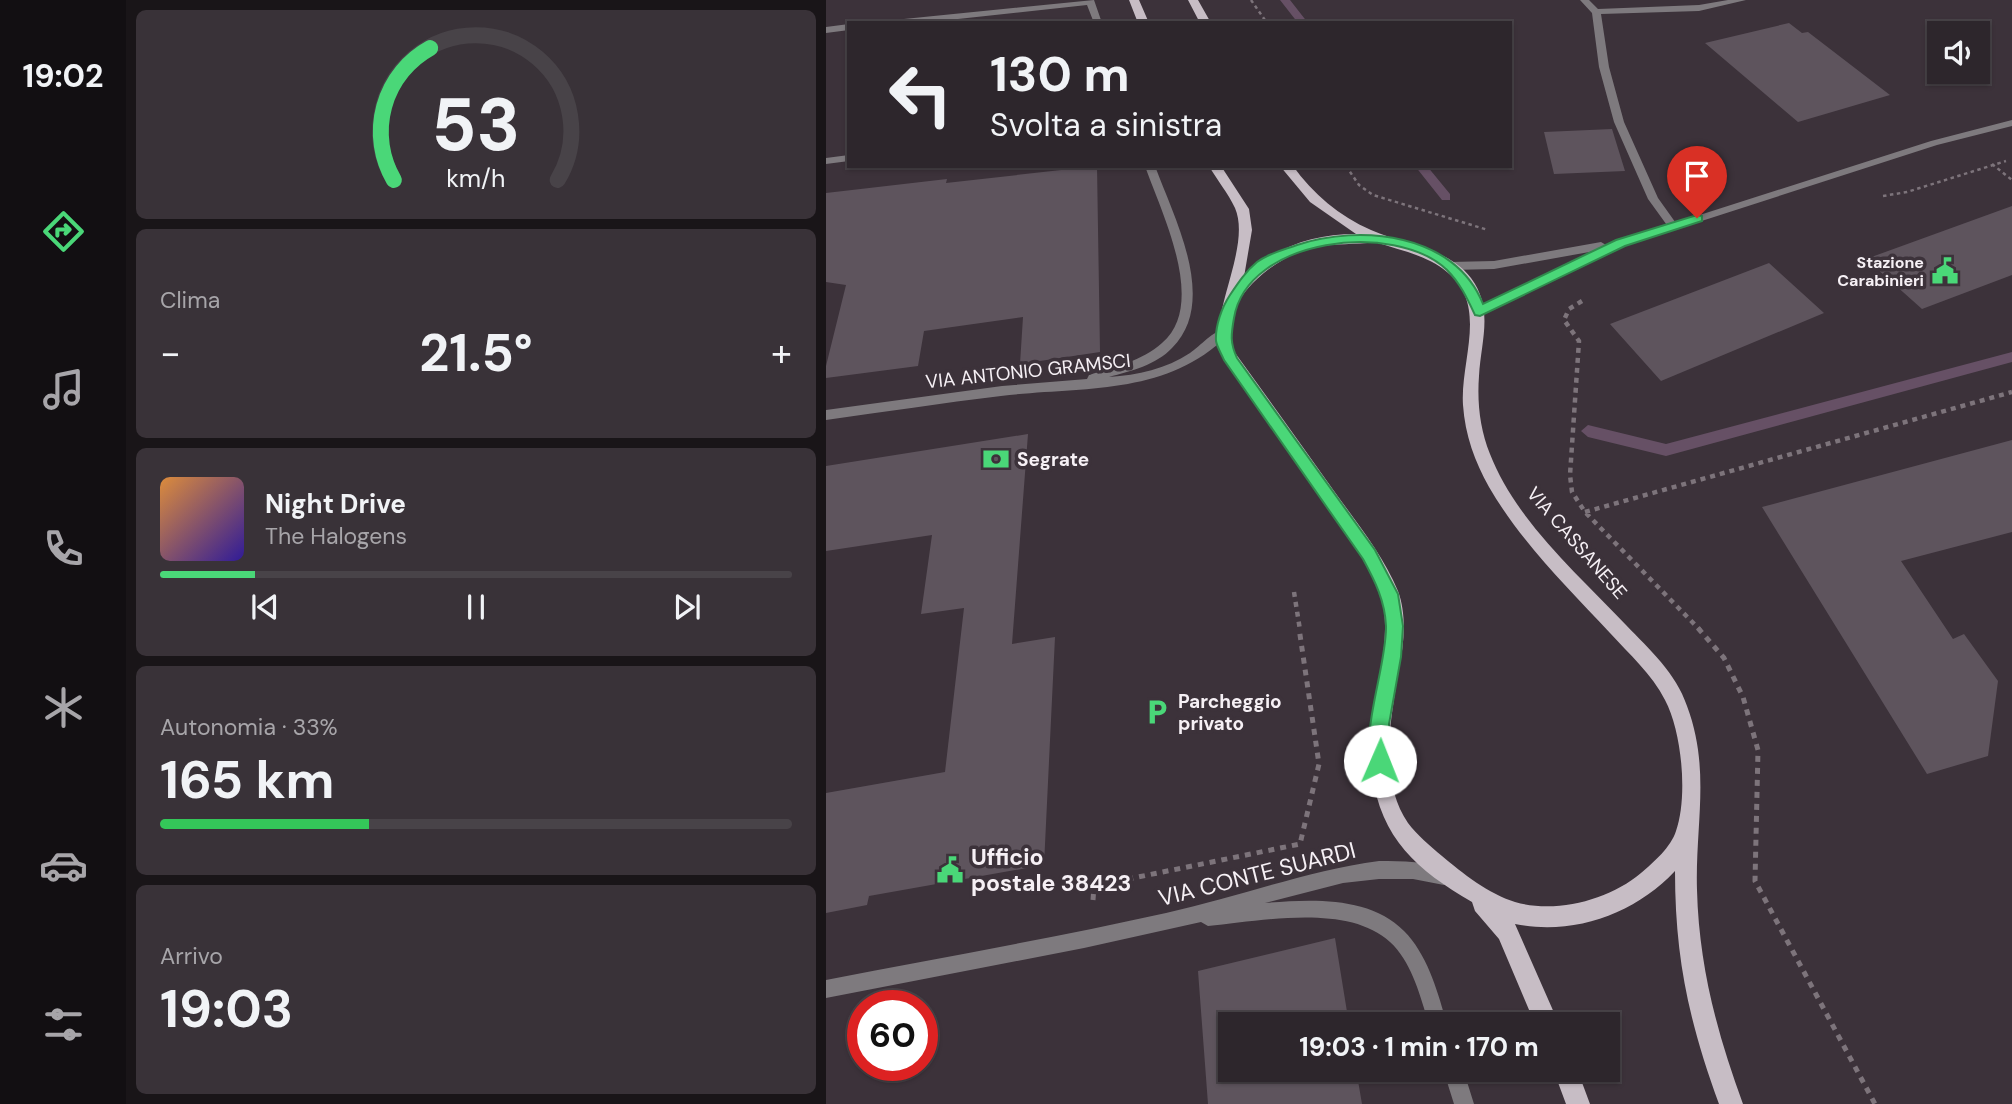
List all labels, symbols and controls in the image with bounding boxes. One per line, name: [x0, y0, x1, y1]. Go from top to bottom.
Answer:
map controls: [1927, 21, 1990, 84]
button: sound: [1927, 21, 1990, 84]
text: 130 m: [990, 42, 1130, 106]
icon: left: [875, 49, 966, 140]
text: 19:02: [23, 55, 103, 97]
text: 53: [431, 79, 521, 174]
text: Svolta a sinistra: [990, 104, 1222, 146]
pin: [1667, 146, 1727, 218]
icon: arrive: [1678, 157, 1716, 195]
text: km/h: [446, 162, 506, 195]
icon: directions: [39, 207, 88, 256]
place label: Stazione Carabinieri: [1837, 252, 1924, 291]
public building icon: Stazione Carabinieri: [1930, 256, 1960, 286]
text: Clima: [160, 285, 220, 315]
text: 21.5°: [419, 319, 533, 387]
text: −: [160, 328, 181, 378]
text: +: [771, 328, 792, 378]
street label: VIA ANTONIO GRAMSCI: [924, 348, 1132, 394]
icon: music: [39, 365, 88, 414]
bank icon: Segrate: [981, 444, 1011, 474]
place label: Segrate: [1017, 447, 1089, 472]
street label: VIA CASSANESE: [1521, 482, 1633, 604]
text: Night Drive: [265, 487, 406, 521]
text: The Halogens: [265, 521, 407, 551]
icon: phone: [39, 524, 88, 573]
icon: previous: [246, 588, 284, 626]
icon: pause: [457, 588, 495, 626]
icon: next: [668, 588, 706, 626]
icon: climate: [39, 683, 88, 732]
place label: Parcheggio privato: [1178, 689, 1282, 736]
parking icon: Parcheggio privato: [1142, 697, 1172, 727]
text: Autonomia · 33%: [160, 712, 338, 742]
position arrow: [1343, 724, 1417, 798]
text: 165 km: [160, 746, 334, 814]
street label: VIA CONTE SUARDI: [1155, 835, 1359, 913]
icon: car: [39, 841, 88, 890]
place label: Ufficio postale 38423: [971, 842, 1131, 898]
public building icon: Ufficio postale 38423: [935, 855, 965, 885]
text: Arrivo: [160, 941, 223, 971]
text: 19:03: [160, 975, 293, 1043]
speed limit sign: 60: [847, 990, 938, 1081]
icon: filters: [39, 1000, 88, 1049]
text: 19:03 · 1 min · 170 m: [1299, 1030, 1539, 1064]

